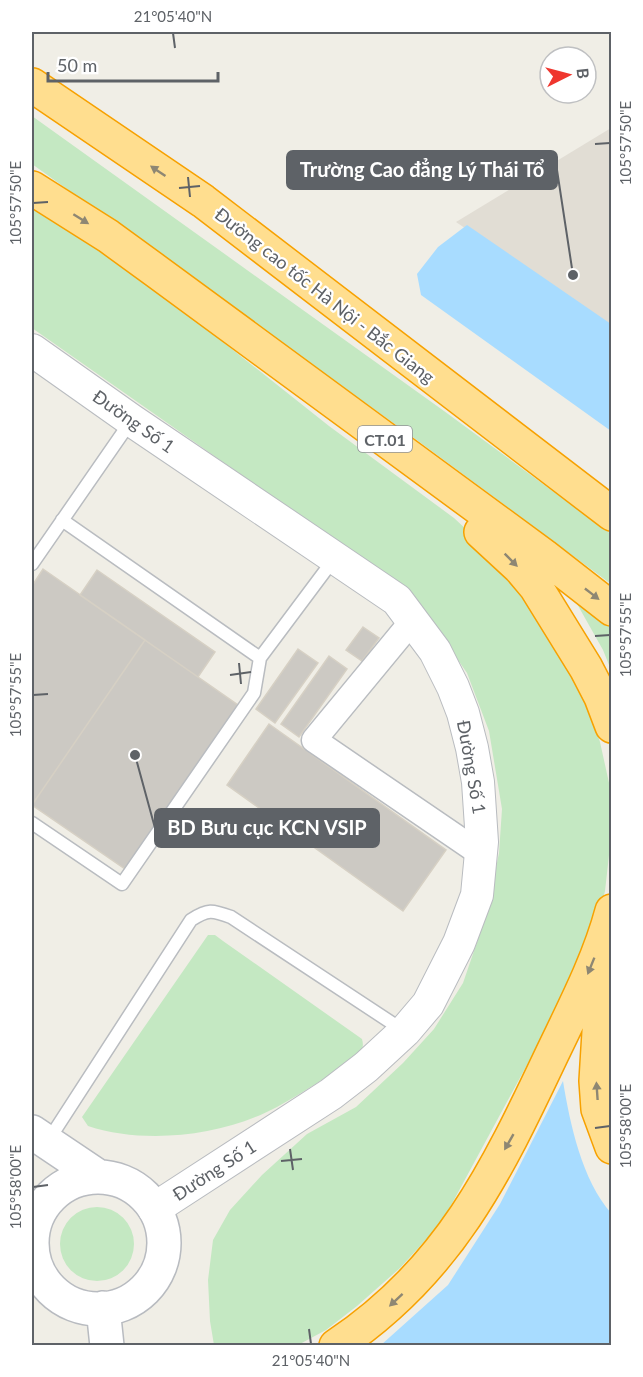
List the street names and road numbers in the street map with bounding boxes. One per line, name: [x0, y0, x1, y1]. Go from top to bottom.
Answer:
street label: Đường cao tốc Hà Nội - Bắc Giang: [211, 202, 439, 388]
street label: Đường Số 1: [89, 385, 179, 457]
road number: CT.01: [358, 426, 412, 452]
street label: Đường Số 1: [453, 718, 491, 816]
street label: Đường Số 1: [168, 1135, 260, 1205]

